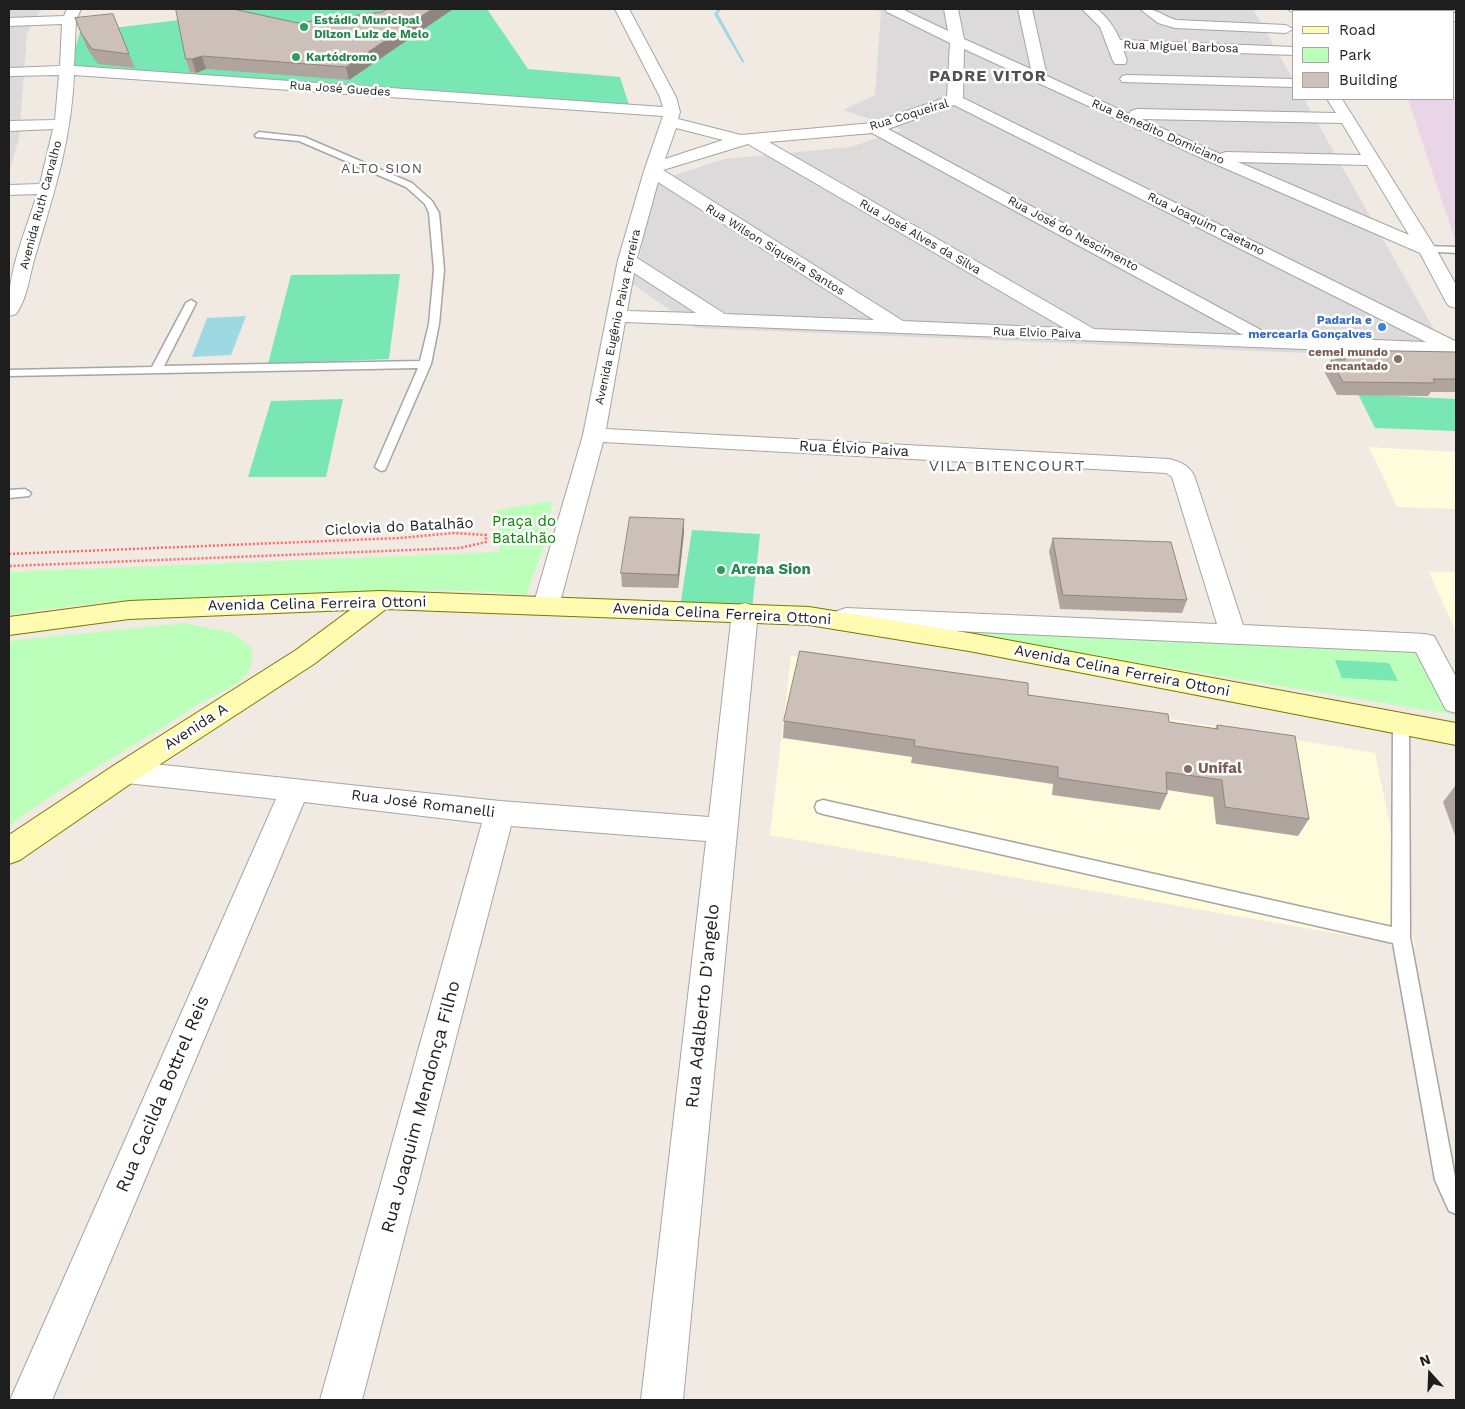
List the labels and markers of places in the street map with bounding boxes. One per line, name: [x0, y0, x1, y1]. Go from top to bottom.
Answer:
place label: Estádio Municipal Dilzon Luiz de Melo: [314, 13, 429, 41]
marker: Estádio Municipal Dilzon Luiz de Melo: [298, 21, 310, 33]
place label: Kartódromo: [306, 50, 377, 64]
marker: Kartódromo: [290, 51, 302, 63]
place label: Padaria e mercearia Gonçalves: [1248, 313, 1372, 341]
marker: Padaria e mercearia Gonçalves: [1376, 321, 1388, 333]
place label: cemei mundo encantado: [1308, 345, 1388, 373]
marker: cemei mundo encantado: [1392, 353, 1404, 365]
place label: Arena Sion: [731, 561, 811, 579]
marker: Arena Sion: [715, 564, 727, 576]
place label: Unifal: [1198, 760, 1242, 778]
marker: Unifal: [1182, 763, 1194, 775]

